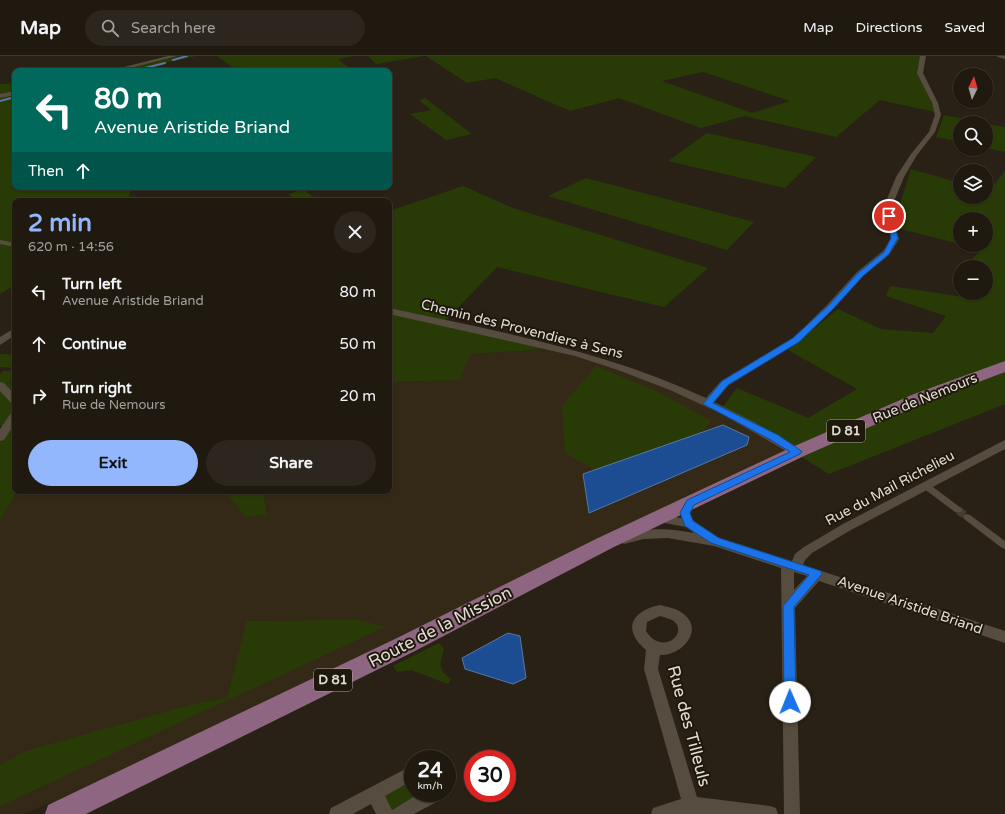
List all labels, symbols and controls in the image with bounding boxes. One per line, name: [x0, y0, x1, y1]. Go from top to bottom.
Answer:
search box: [85, 10, 365, 46]
text: Map: [20, 17, 61, 39]
icon: search: [99, 17, 121, 39]
text: Search here: [131, 19, 215, 37]
text: Map: [803, 19, 834, 36]
text: Directions: [856, 19, 923, 36]
text: Saved: [945, 19, 985, 36]
north arrow: [953, 68, 993, 108]
map controls: [953, 68, 993, 300]
text: 80 m: [94, 82, 162, 116]
icon: left: [28, 84, 80, 136]
text: Avenue Aristide Briand: [94, 116, 290, 138]
button: search: [953, 116, 993, 156]
icon: ahead: [72, 160, 94, 182]
text: Then: [28, 162, 64, 180]
button: layers: [953, 164, 993, 204]
pin: [872, 199, 906, 233]
icon: arrive: [878, 205, 900, 227]
text: 2 min: [28, 209, 92, 238]
button: close: [334, 211, 376, 253]
button: +: [953, 212, 993, 252]
text: 620 m · 14:56: [28, 239, 114, 255]
button: −: [953, 260, 993, 300]
text: Turn left: [62, 275, 122, 293]
icon: left: [28, 281, 50, 303]
text: 80 m: [339, 283, 376, 301]
text: Avenue Aristide Briand: [62, 293, 204, 309]
street label: Chemin des Provendiers à Sens: [419, 296, 625, 362]
icon: ahead: [28, 333, 50, 355]
text: Continue: [62, 335, 126, 353]
text: 50 m: [339, 335, 376, 353]
street label: Rue de Nemours: [870, 369, 980, 427]
text: Turn right: [62, 379, 132, 397]
icon: right: [28, 385, 50, 407]
text: 20 m: [339, 387, 376, 405]
text: Rue de Nemours: [62, 397, 165, 413]
road number: D 81: [827, 420, 865, 442]
button: Exit: [28, 440, 198, 486]
button: Share: [206, 440, 376, 486]
street label: Rue du Mail Richelieu: [822, 447, 958, 529]
street label: Avenue Aristide Briand: [835, 572, 985, 638]
street label: Route de la Mission: [365, 582, 515, 672]
street label: Rue des Tilleuls: [663, 663, 715, 789]
road number: D 81: [314, 669, 352, 691]
position arrow: [769, 681, 811, 723]
speed limit sign: 30: [464, 750, 516, 802]
text: 24: [417, 759, 443, 783]
text: km/h: [417, 780, 443, 792]

